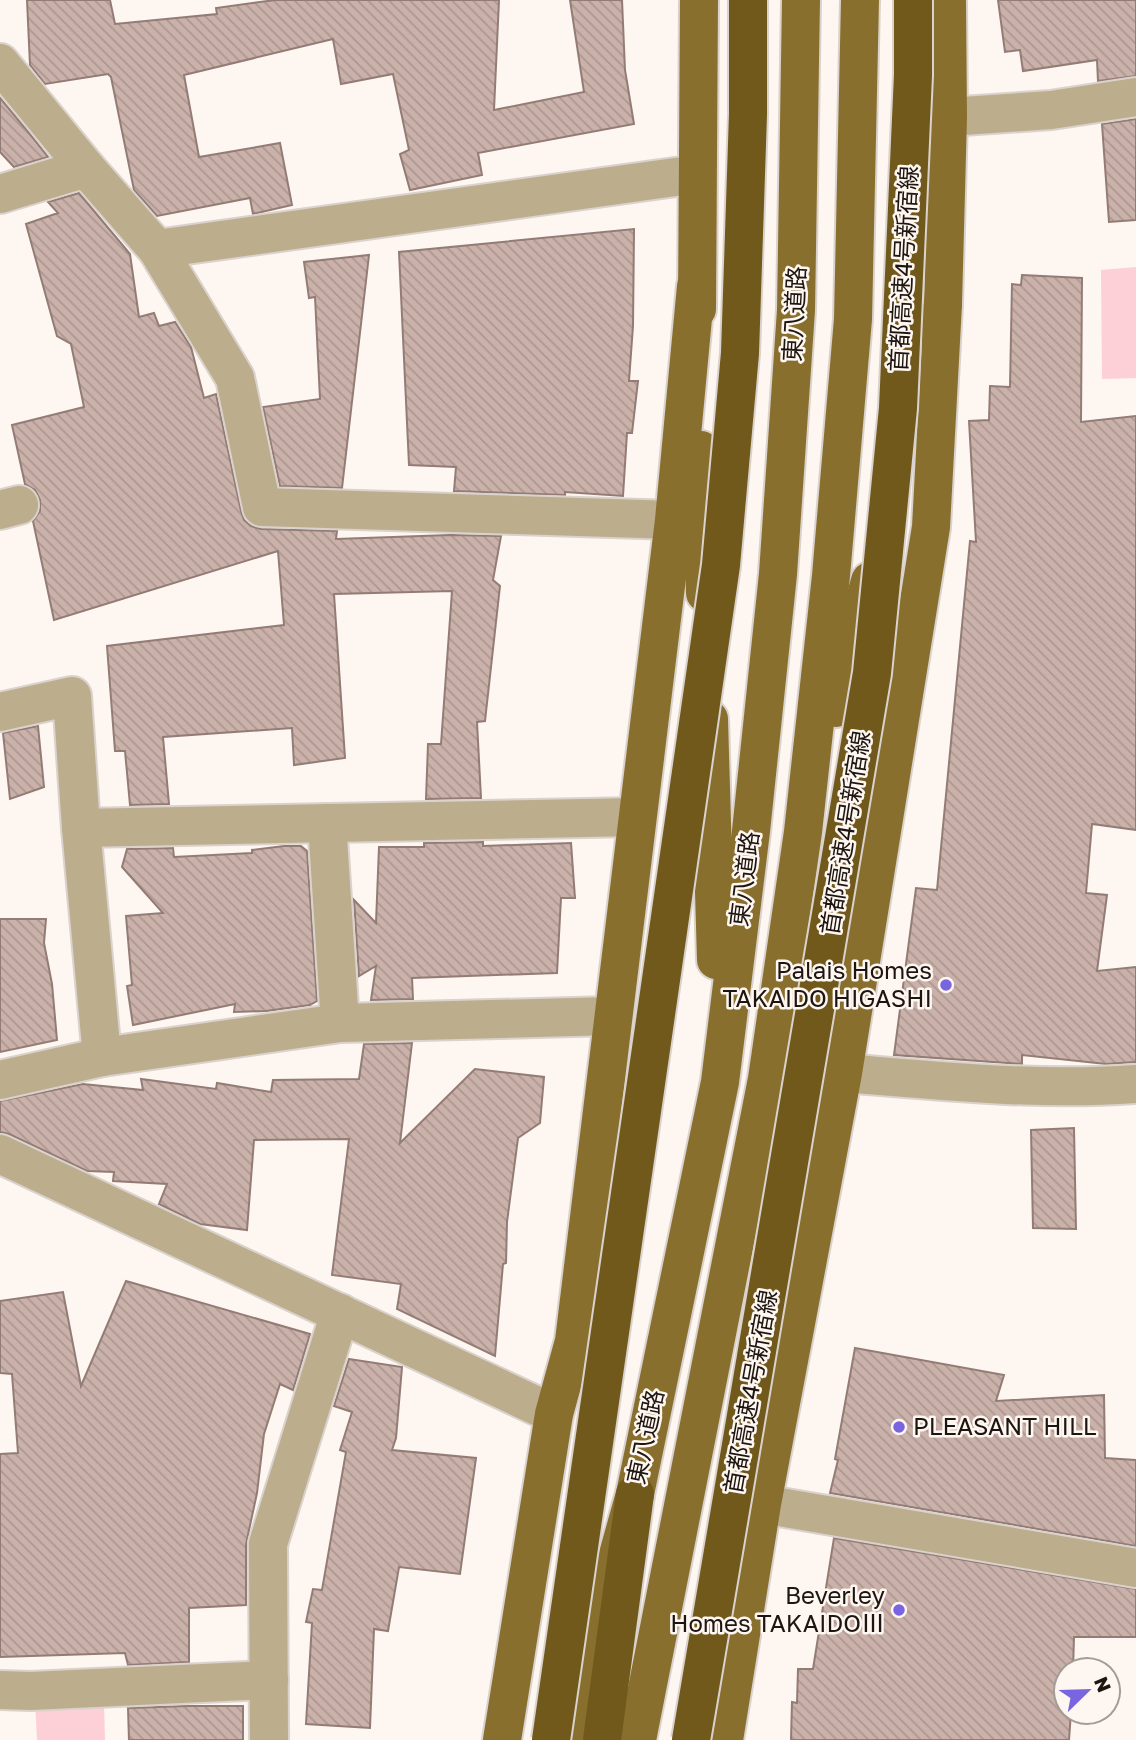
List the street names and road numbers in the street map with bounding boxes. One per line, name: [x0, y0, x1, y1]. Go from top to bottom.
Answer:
street label: 首都高速4号新宿線: [883, 165, 922, 373]
street label: 東八道路: [777, 265, 810, 363]
street label: 首都高速4号新宿線: [814, 728, 875, 937]
street label: 東八道路: [723, 829, 764, 928]
street label: 首都高速4号新宿線: [717, 1287, 782, 1496]
street label: 東八道路: [620, 1387, 669, 1487]

